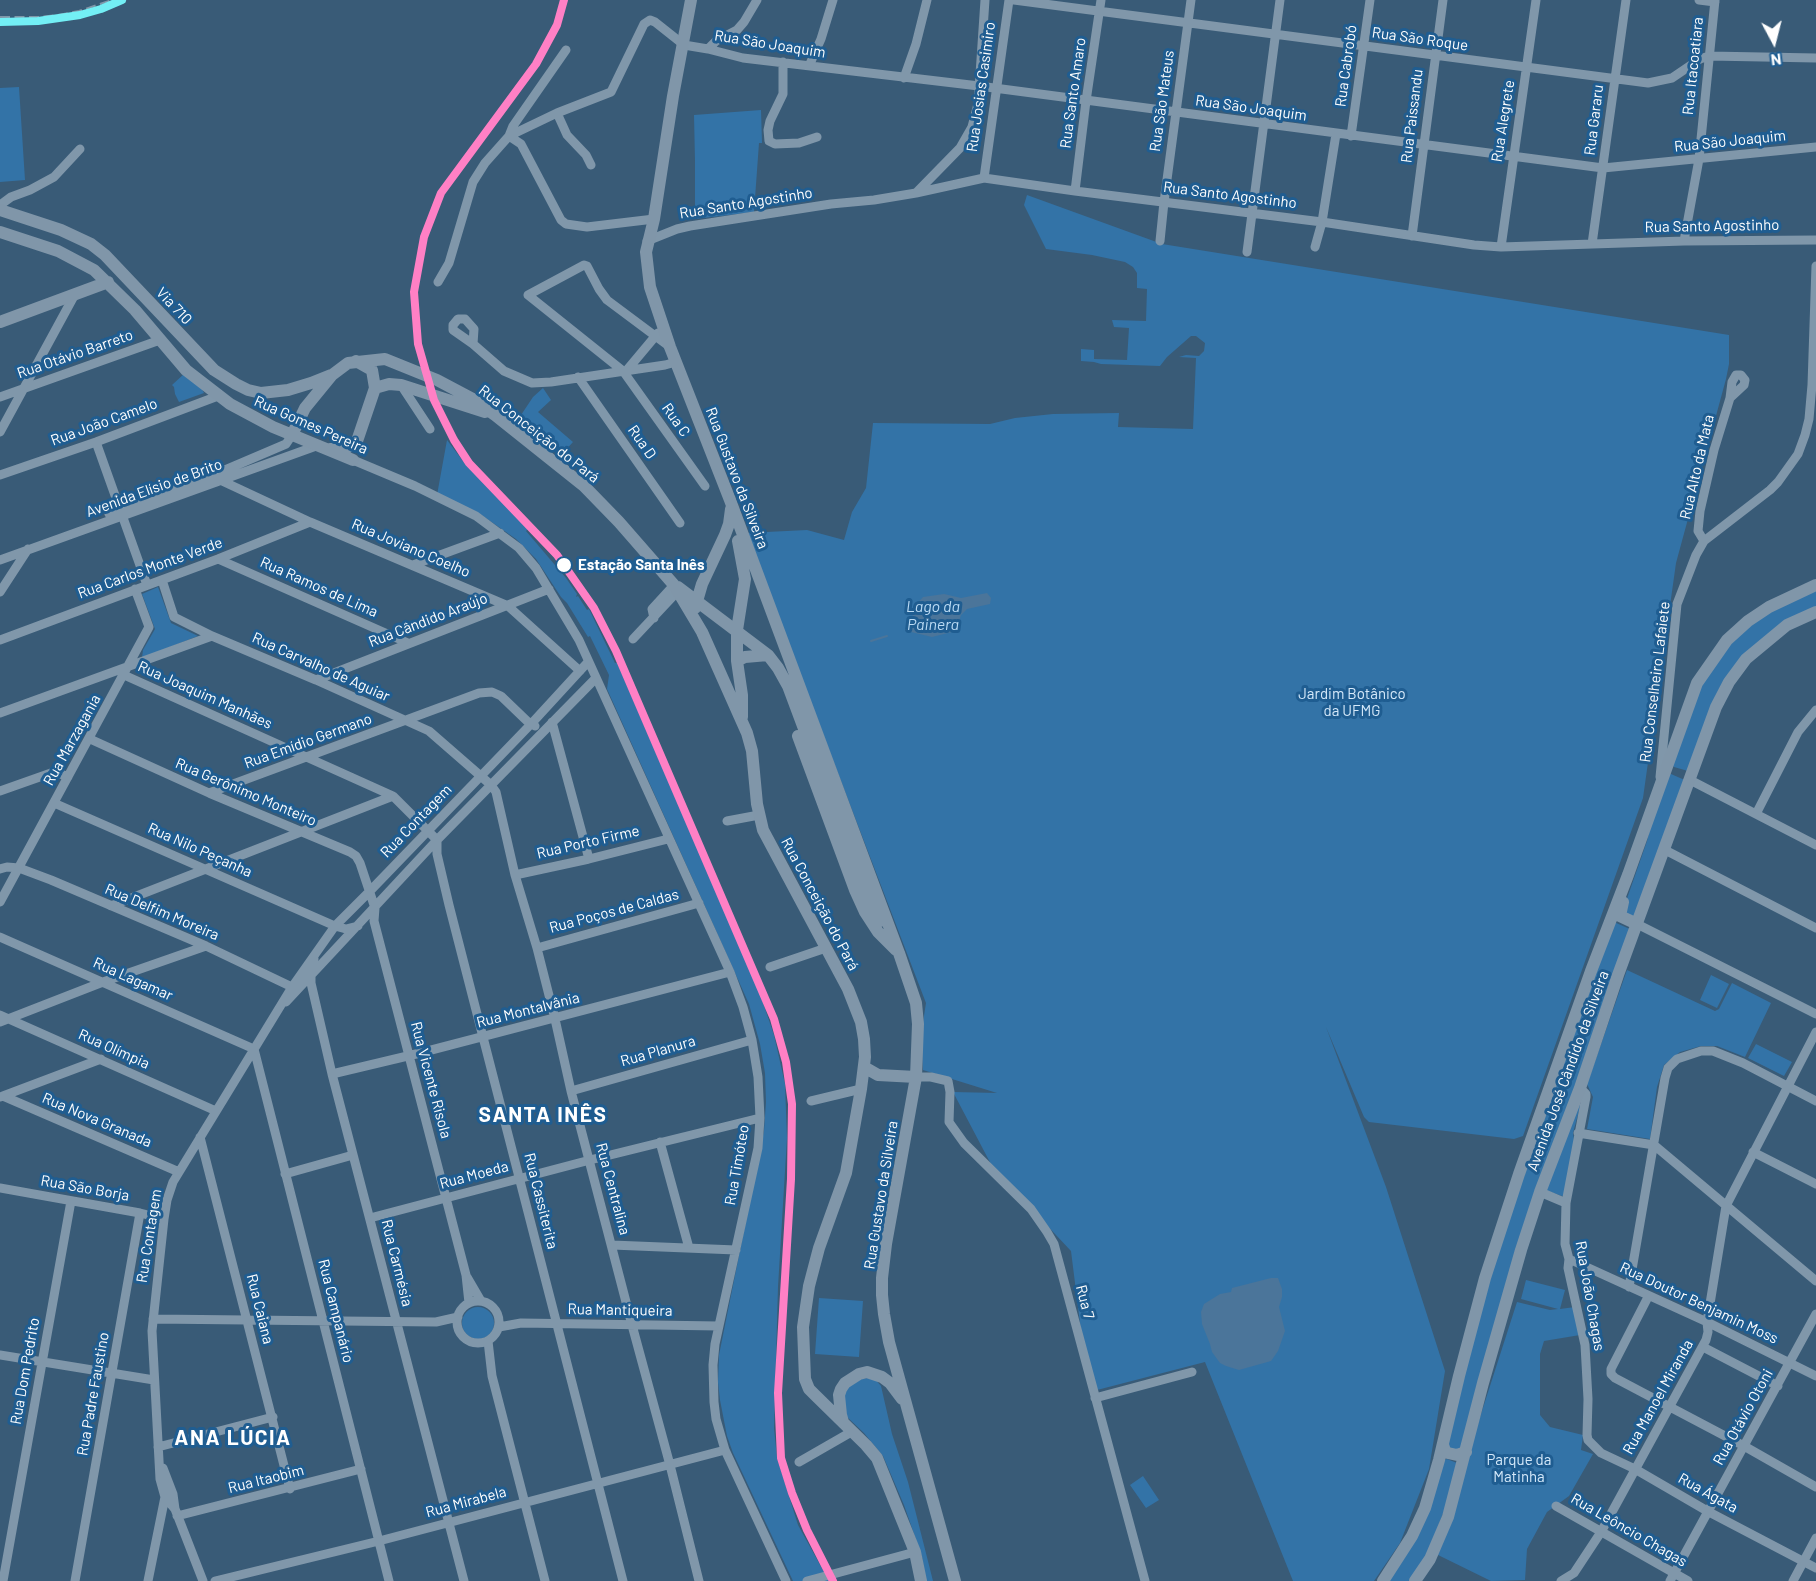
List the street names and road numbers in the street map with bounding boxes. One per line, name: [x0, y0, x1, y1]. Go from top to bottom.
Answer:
street label: Rua Itacoatiara: [1679, 16, 1707, 116]
street label: Rua Josias Casimiro: [963, 21, 999, 153]
street label: Rua São Roque: [1371, 23, 1469, 55]
street label: Rua Cabrobó: [1331, 24, 1361, 108]
street label: Rua São Joaquim: [713, 26, 827, 62]
street label: Rua Santo Amaro: [1056, 37, 1090, 149]
street label: Rua São Mateus: [1146, 49, 1178, 153]
street label: Rua Paissandu: [1397, 68, 1427, 164]
street label: Rua Alegrete: [1488, 79, 1518, 163]
street label: Rua Gararu: [1581, 84, 1607, 156]
street label: Rua São Joaquim: [1194, 91, 1308, 125]
street label: Rua São Joaquim: [1673, 126, 1787, 156]
street label: Rua Santo Agostinho: [1162, 178, 1298, 212]
street label: Rua Santo Agostinho: [678, 184, 814, 222]
street label: Rua Santo Agostinho: [1645, 216, 1779, 236]
street label: Via 710: [152, 284, 196, 328]
street label: Rua Otávio Barreto: [15, 326, 135, 382]
street label: Rua Conceição do Pará: [475, 381, 603, 487]
street label: Rua Gomes Pereira: [251, 392, 371, 458]
street label: Rua João Camelo: [48, 394, 160, 450]
street label: Rua C: [658, 400, 694, 440]
street label: Rua Gustavo da Silveira: [702, 405, 772, 551]
street label: Rua Alto da Mata: [1676, 413, 1718, 521]
street label: Rua D: [624, 422, 660, 462]
street label: Avenida Elísio de Brito: [83, 455, 225, 521]
street label: Rua Joviano Coelho: [349, 515, 473, 581]
street label: Rua Carlos Monte Verde: [75, 533, 225, 603]
street label: Rua Ramos de Lima: [257, 553, 381, 621]
street label: Rua Cândido Araújo: [366, 589, 490, 651]
street label: Rua Conselheiro Lafaiete: [1636, 600, 1674, 764]
street label: Rua Carvalho de Aguiar: [249, 629, 393, 705]
street label: Rua Joaquim Manhães: [135, 657, 275, 733]
street label: Rua Marzagania: [40, 691, 104, 789]
street label: Rua Emídio Germano: [242, 710, 374, 772]
street label: Rua Gerônimo Monteiro: [173, 754, 319, 830]
street label: Rua Contagem: [377, 781, 455, 861]
street label: Rua Nilo Peçanha: [145, 819, 255, 881]
street label: Rua Porto Firme: [535, 821, 641, 863]
street label: Rua Conceição do Pará: [777, 834, 863, 974]
street label: Rua Delfim Moreira: [102, 880, 222, 944]
street label: Rua Poços de Caldas: [547, 885, 681, 937]
street label: Rua Lagamar: [90, 953, 176, 1005]
street label: Avenida José Cândido da Silveira: [1523, 968, 1613, 1174]
street label: Rua Montalvânia: [475, 988, 581, 1032]
street label: Rua Vicente Risola: [407, 1020, 455, 1140]
street label: Rua Olímpia: [76, 1025, 152, 1073]
street label: Rua Planura: [618, 1032, 698, 1070]
street label: Rua Nova Granada: [39, 1089, 155, 1151]
street label: Rua Gustavo da Silveira: [860, 1119, 902, 1271]
street label: Rua Timóteo: [721, 1123, 753, 1207]
street label: Rua Centralina: [592, 1141, 634, 1237]
street label: Rua Cassiterita: [520, 1151, 562, 1251]
street label: Rua Moeda: [438, 1157, 510, 1193]
street label: Rua São Borja: [39, 1171, 131, 1205]
street label: Rua Contagem: [133, 1188, 165, 1284]
street label: Rua Carmésia: [378, 1218, 416, 1308]
street label: Rua João Chagas: [1571, 1240, 1609, 1352]
street label: Rua Campanário: [314, 1257, 358, 1365]
street label: Rua Doutor Benjamin Moss: [1617, 1258, 1781, 1348]
street label: Rua Caiana: [243, 1272, 277, 1346]
street label: Rua 7: [1072, 1283, 1098, 1321]
street label: Rua Mantiqueira: [567, 1300, 673, 1320]
street label: Rua Dom Pedrito: [7, 1316, 43, 1426]
street label: Rua Padre Faustino: [73, 1331, 113, 1457]
street label: Rua Manoel Miranda: [1619, 1337, 1697, 1457]
street label: Rua Otávio Otoni: [1709, 1366, 1777, 1468]
street label: Rua Itaobim: [226, 1461, 306, 1497]
street label: Rua Ágata: [1675, 1469, 1741, 1517]
street label: Rua Mirabela: [424, 1483, 508, 1521]
street label: Rua Leôncio Chagas: [1568, 1489, 1690, 1571]

